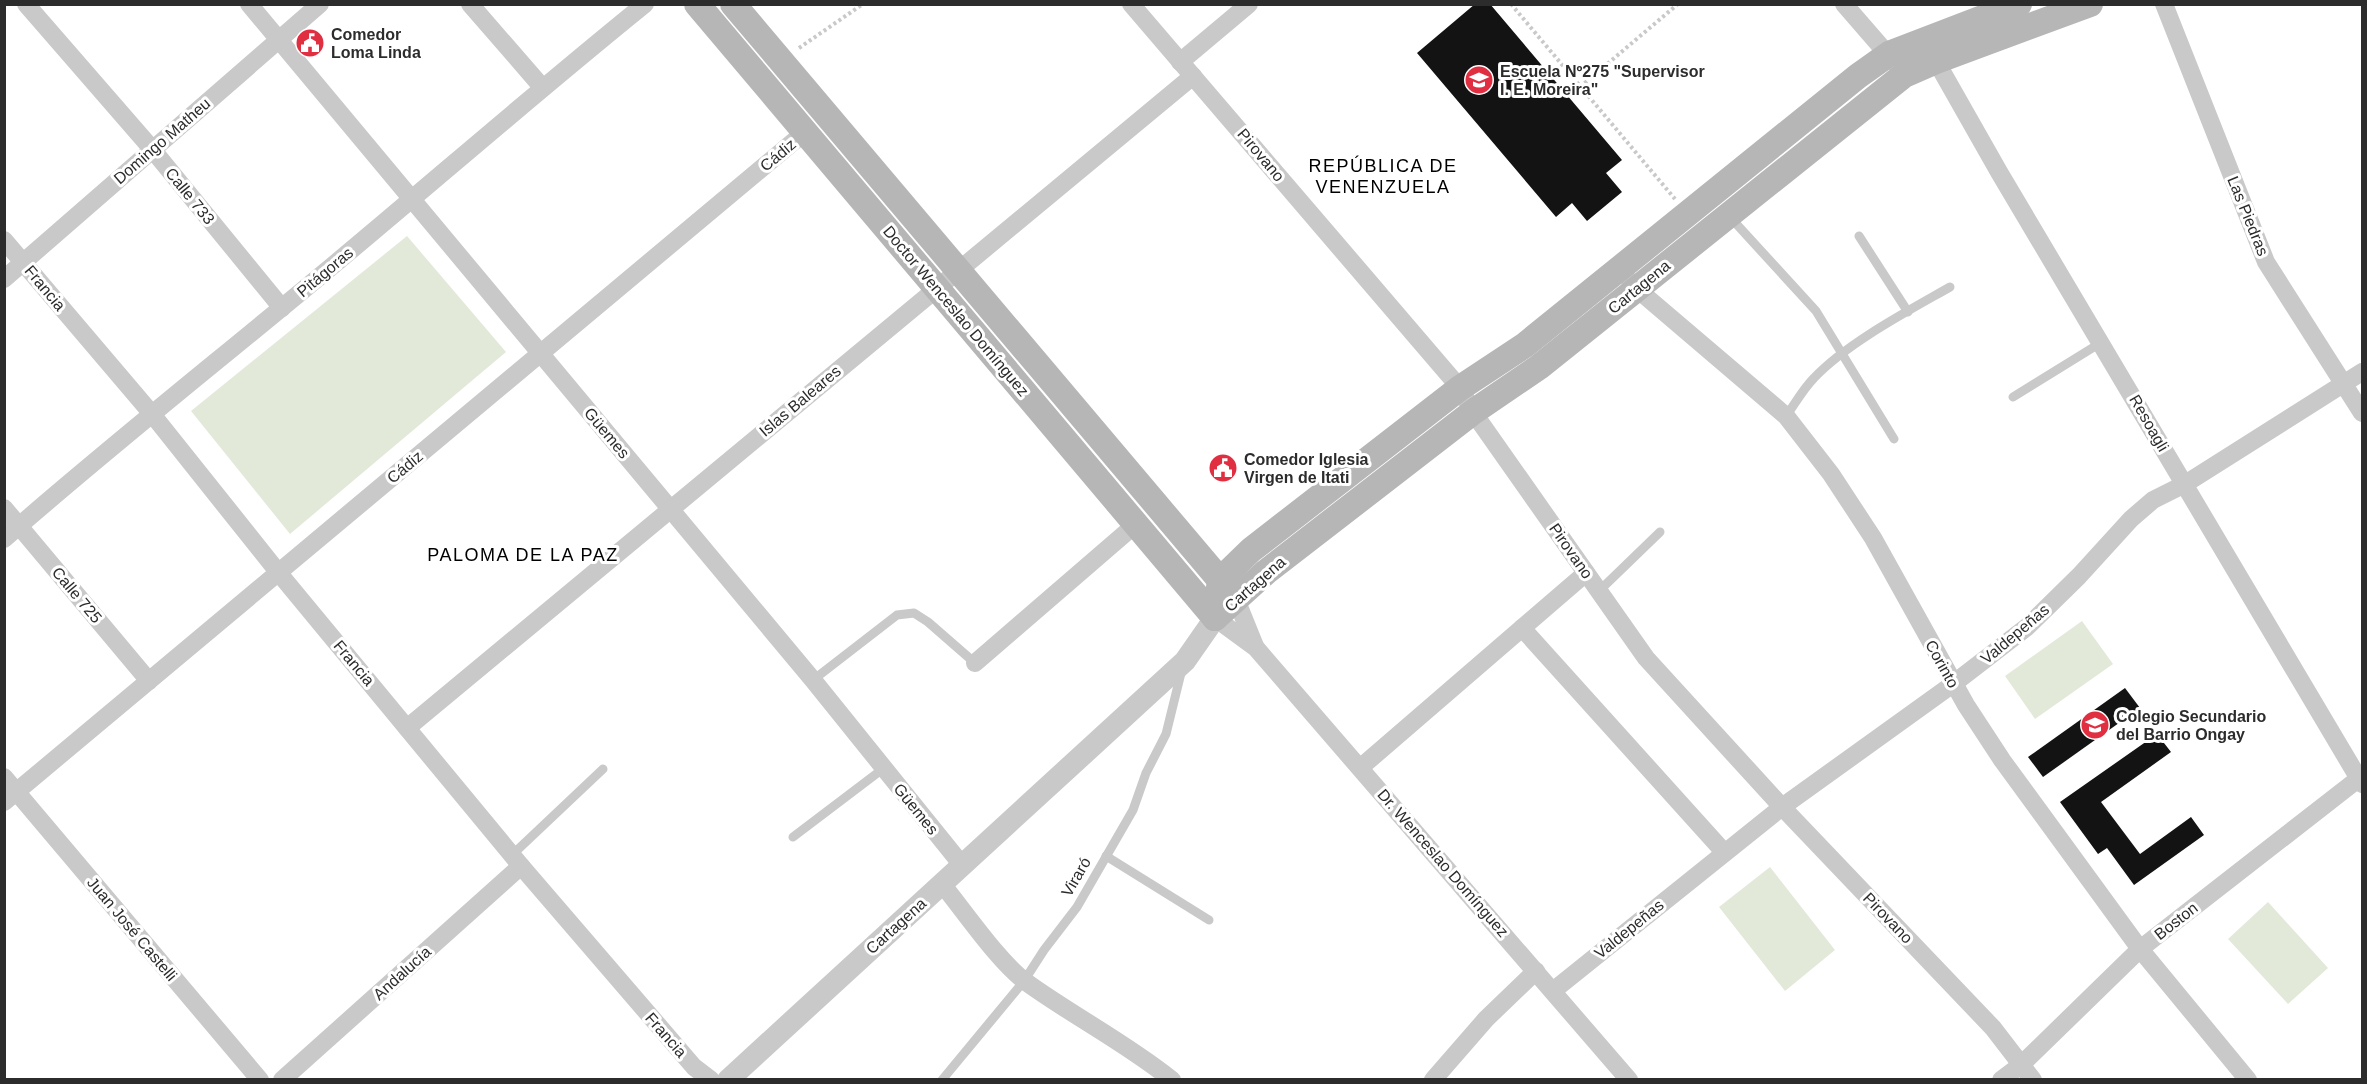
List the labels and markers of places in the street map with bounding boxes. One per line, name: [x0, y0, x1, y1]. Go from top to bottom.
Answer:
place label: Comedor Loma Linda: [331, 26, 421, 61]
public building icon: Comedor Loma Linda: [294, 27, 326, 59]
place label: Escuela Nº275 "Supervisor I. E. Moreira": [1500, 63, 1705, 98]
school or university icon: Escuela Nº275 "Supervisor I. E. Moreira": [1463, 64, 1495, 96]
place label: Comedor Iglesia Virgen de Itati: [1244, 451, 1369, 486]
public building icon: Comedor Iglesia Virgen de Itati: [1207, 452, 1239, 484]
place label: Colegio Secundario del Barrio Ongay: [2116, 708, 2266, 743]
school or university icon: Colegio Secundario del Barrio Ongay: [2079, 709, 2111, 741]

